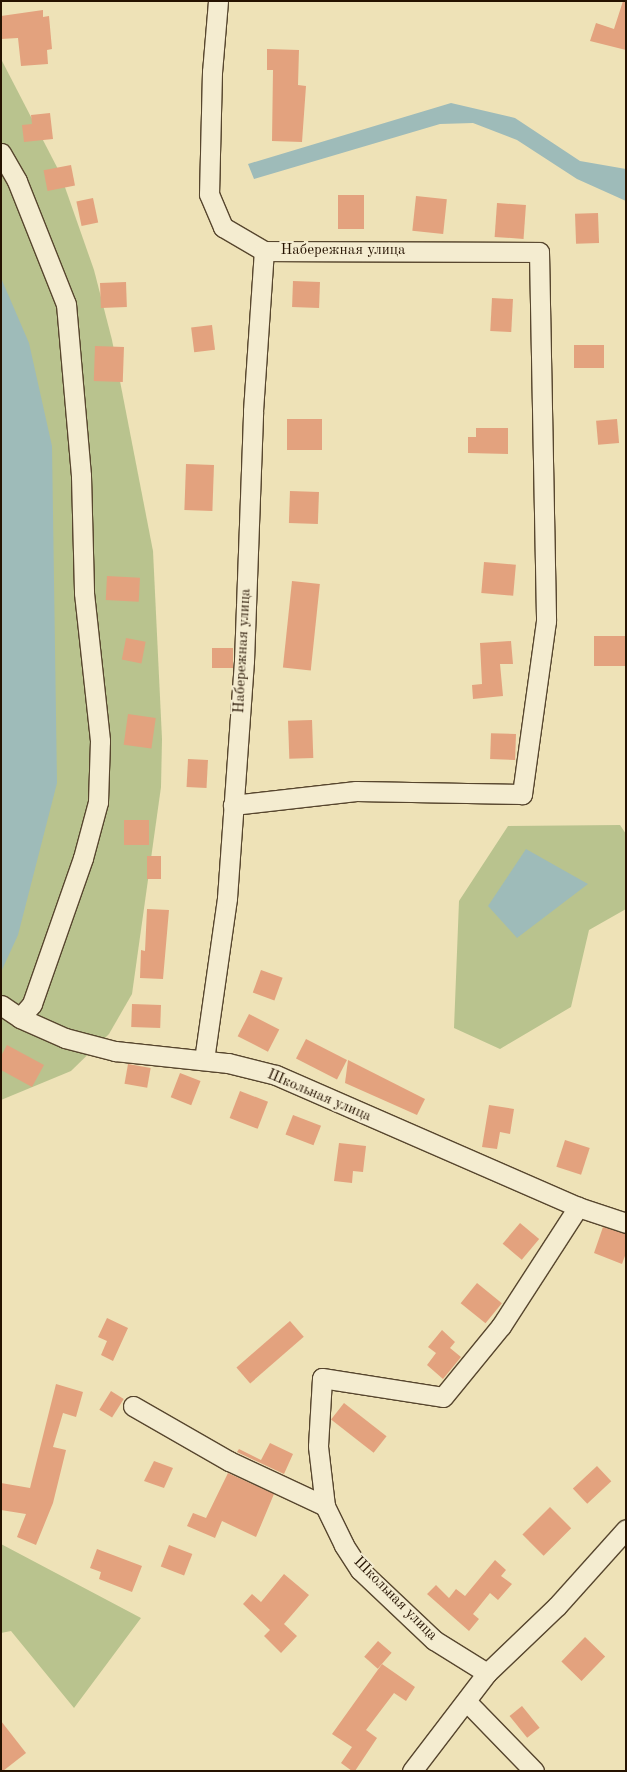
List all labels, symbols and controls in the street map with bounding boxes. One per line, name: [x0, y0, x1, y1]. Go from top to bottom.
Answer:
street label: Набережная улица: [280, 242, 406, 260]
street label: Набережная улица: [231, 588, 255, 714]
street label: Школьная улица: [264, 1066, 374, 1126]
street label: Школьная улица: [349, 1553, 441, 1645]

